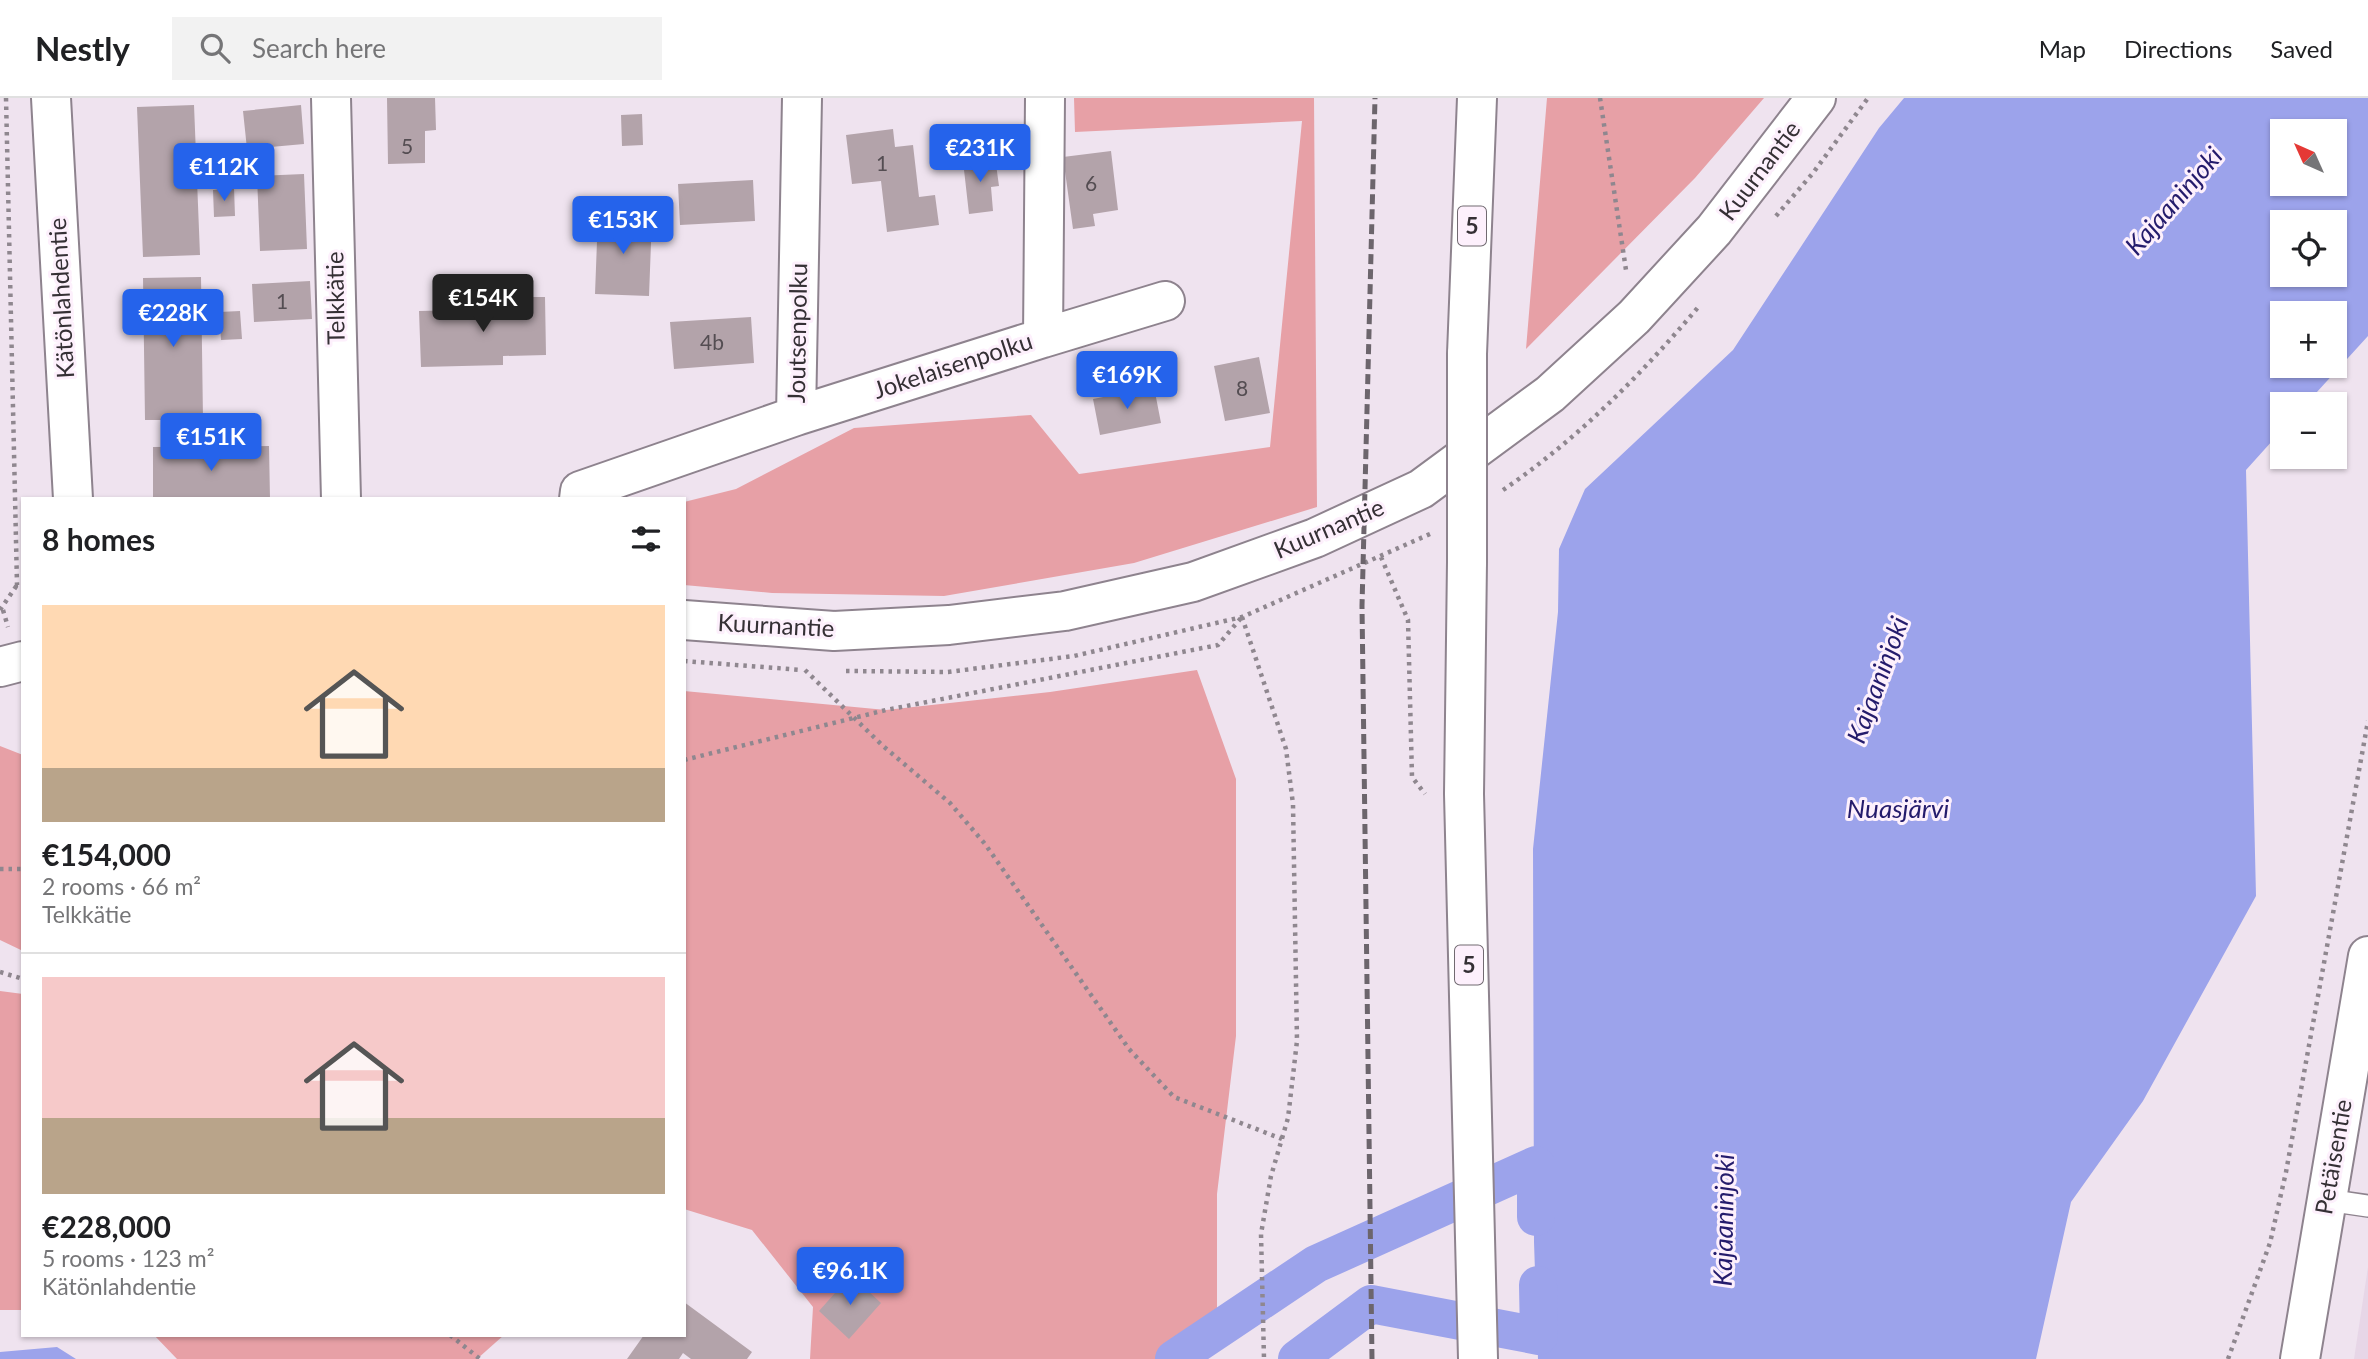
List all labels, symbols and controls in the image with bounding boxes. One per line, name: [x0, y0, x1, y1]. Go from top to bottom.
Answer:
search box: [172, 17, 662, 80]
text: Nestly: [35, 28, 130, 68]
icon: search: [196, 29, 234, 67]
text: Search here: [252, 32, 386, 64]
text: Map: [2039, 34, 2086, 63]
text: Directions: [2124, 34, 2232, 63]
text: Saved: [2270, 34, 2333, 63]
street label: Kuurnantie: [1712, 115, 1806, 225]
north arrow: [2270, 119, 2347, 196]
map controls: [2270, 119, 2347, 469]
pin: €231K: [931, 125, 1029, 184]
house number: 5: [401, 133, 413, 158]
text: €231K: [945, 133, 1015, 161]
water label: Kajaaninjoki: [2118, 140, 2229, 261]
pin: €112K: [175, 144, 273, 203]
house number: 1: [876, 150, 888, 175]
text: €112K: [189, 152, 259, 180]
house number: 6: [1085, 170, 1097, 195]
pin: €153K: [574, 197, 672, 256]
text: €153K: [588, 205, 658, 233]
road number: 5: [1458, 206, 1486, 246]
button: locate: [2270, 210, 2347, 287]
street label: Kätönlahdentie: [42, 217, 79, 379]
street label: Telkkätie: [319, 251, 350, 345]
street label: Joutsenpolku: [781, 263, 812, 403]
pin: €154K: [434, 274, 532, 334]
text: €154K: [448, 283, 518, 311]
house number: 1: [276, 288, 288, 313]
pin: €228K: [124, 289, 222, 349]
text: €228K: [138, 298, 208, 326]
button: +: [2270, 301, 2347, 378]
street label: Jokelaisenpolku: [869, 325, 1036, 404]
house number: 4b: [700, 329, 724, 354]
pin: €169K: [1078, 352, 1176, 411]
text: €169K: [1092, 360, 1162, 388]
house number: 8: [1236, 375, 1248, 400]
button: −: [2270, 392, 2347, 469]
pin: €151K: [162, 414, 260, 473]
text: €151K: [176, 422, 246, 450]
street label: Kuurnantie: [1269, 491, 1388, 564]
icon: filters: [627, 520, 665, 558]
text: 8 homes: [42, 521, 155, 557]
street label: Kuurnantie: [717, 607, 835, 642]
water label: Kajaaninjoki: [1839, 612, 1915, 747]
icon: home: [291, 651, 417, 777]
water label: Nuasjärvi: [1847, 792, 1949, 824]
text: €154,000: [42, 836, 171, 872]
text: 2 rooms · 66 m²: [42, 872, 201, 900]
text: Telkkätie: [42, 900, 131, 928]
road number: 5: [1455, 946, 1483, 985]
icon: home: [291, 1023, 417, 1149]
street label: Petäisentie: [2308, 1097, 2357, 1217]
water label: Kajaaninjoki: [1706, 1153, 1740, 1287]
text: €228,000: [42, 1208, 171, 1244]
text: 5 rooms · 123 m²: [42, 1244, 214, 1272]
pin: €96.1K: [793, 1248, 907, 1307]
text: €96.1K: [813, 1256, 887, 1284]
text: Kätönlahdentie: [42, 1272, 196, 1300]

